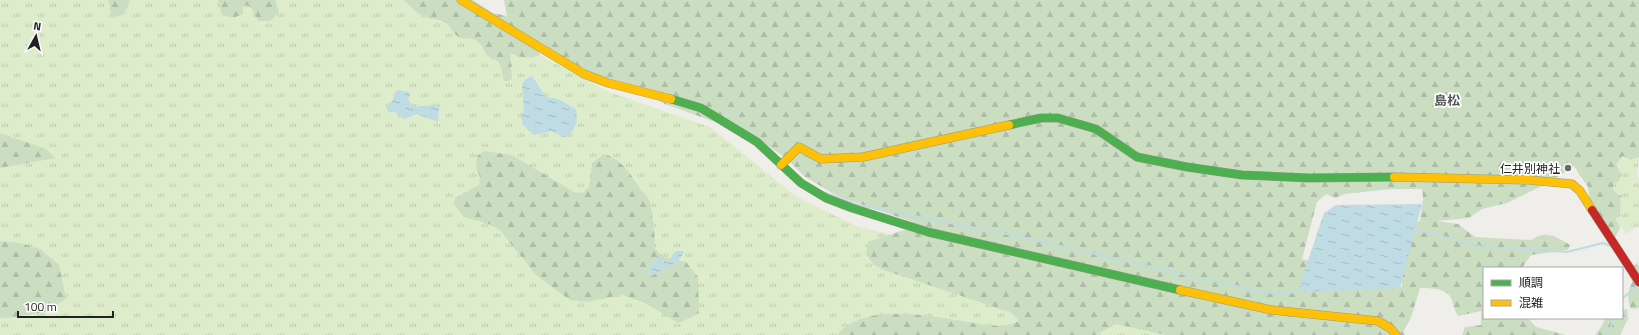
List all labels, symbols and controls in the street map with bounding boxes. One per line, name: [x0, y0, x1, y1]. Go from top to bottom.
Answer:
north arrow: [16, 16, 56, 56]
text: N: [33, 18, 42, 35]
district label: 島松: [1434, 90, 1460, 110]
place label: 仁井別神社: [1500, 159, 1560, 178]
marker: 仁井別神社: [1563, 163, 1573, 173]
legend: [1483, 267, 1623, 319]
text: 順調: [1519, 273, 1543, 292]
scale bar: [18, 293, 113, 319]
text: 混雑: [1519, 293, 1543, 312]
text: 100 m: [24, 297, 57, 316]

